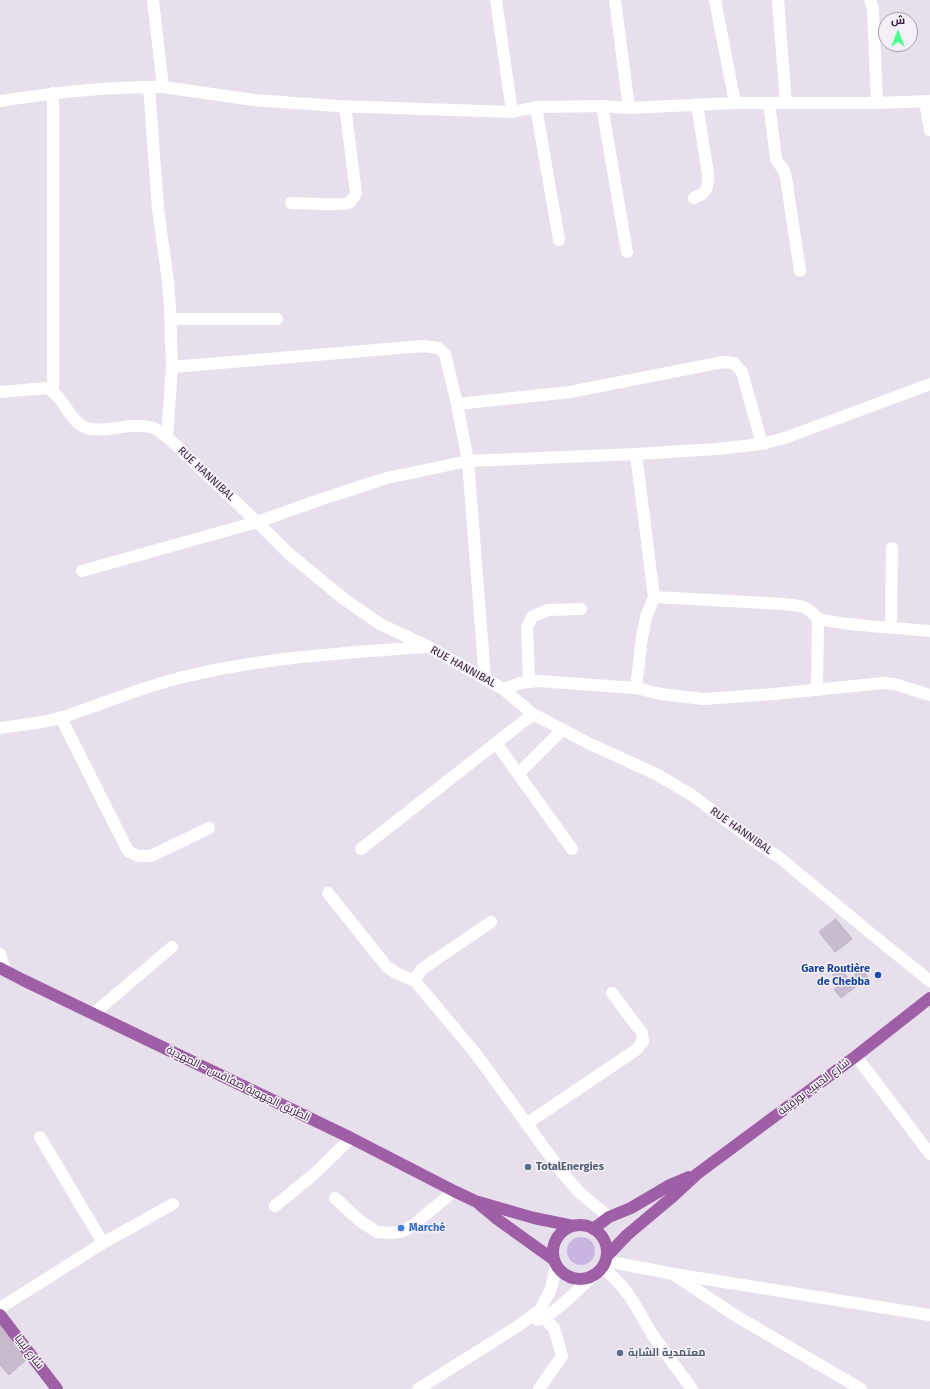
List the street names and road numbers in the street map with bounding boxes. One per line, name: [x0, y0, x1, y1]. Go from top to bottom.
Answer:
street label: RUE HANNIBAL: [175, 444, 237, 504]
street label: RUE HANNIBAL: [428, 644, 498, 690]
street label: RUE HANNIBAL: [707, 805, 775, 857]
street label: الطريق الجهوية صفاقس - المهدية: [164, 1043, 312, 1125]
street label: شارع الحبيب بورقيبة: [775, 1056, 853, 1118]
street label: شارع ليبيا: [11, 1332, 47, 1372]

